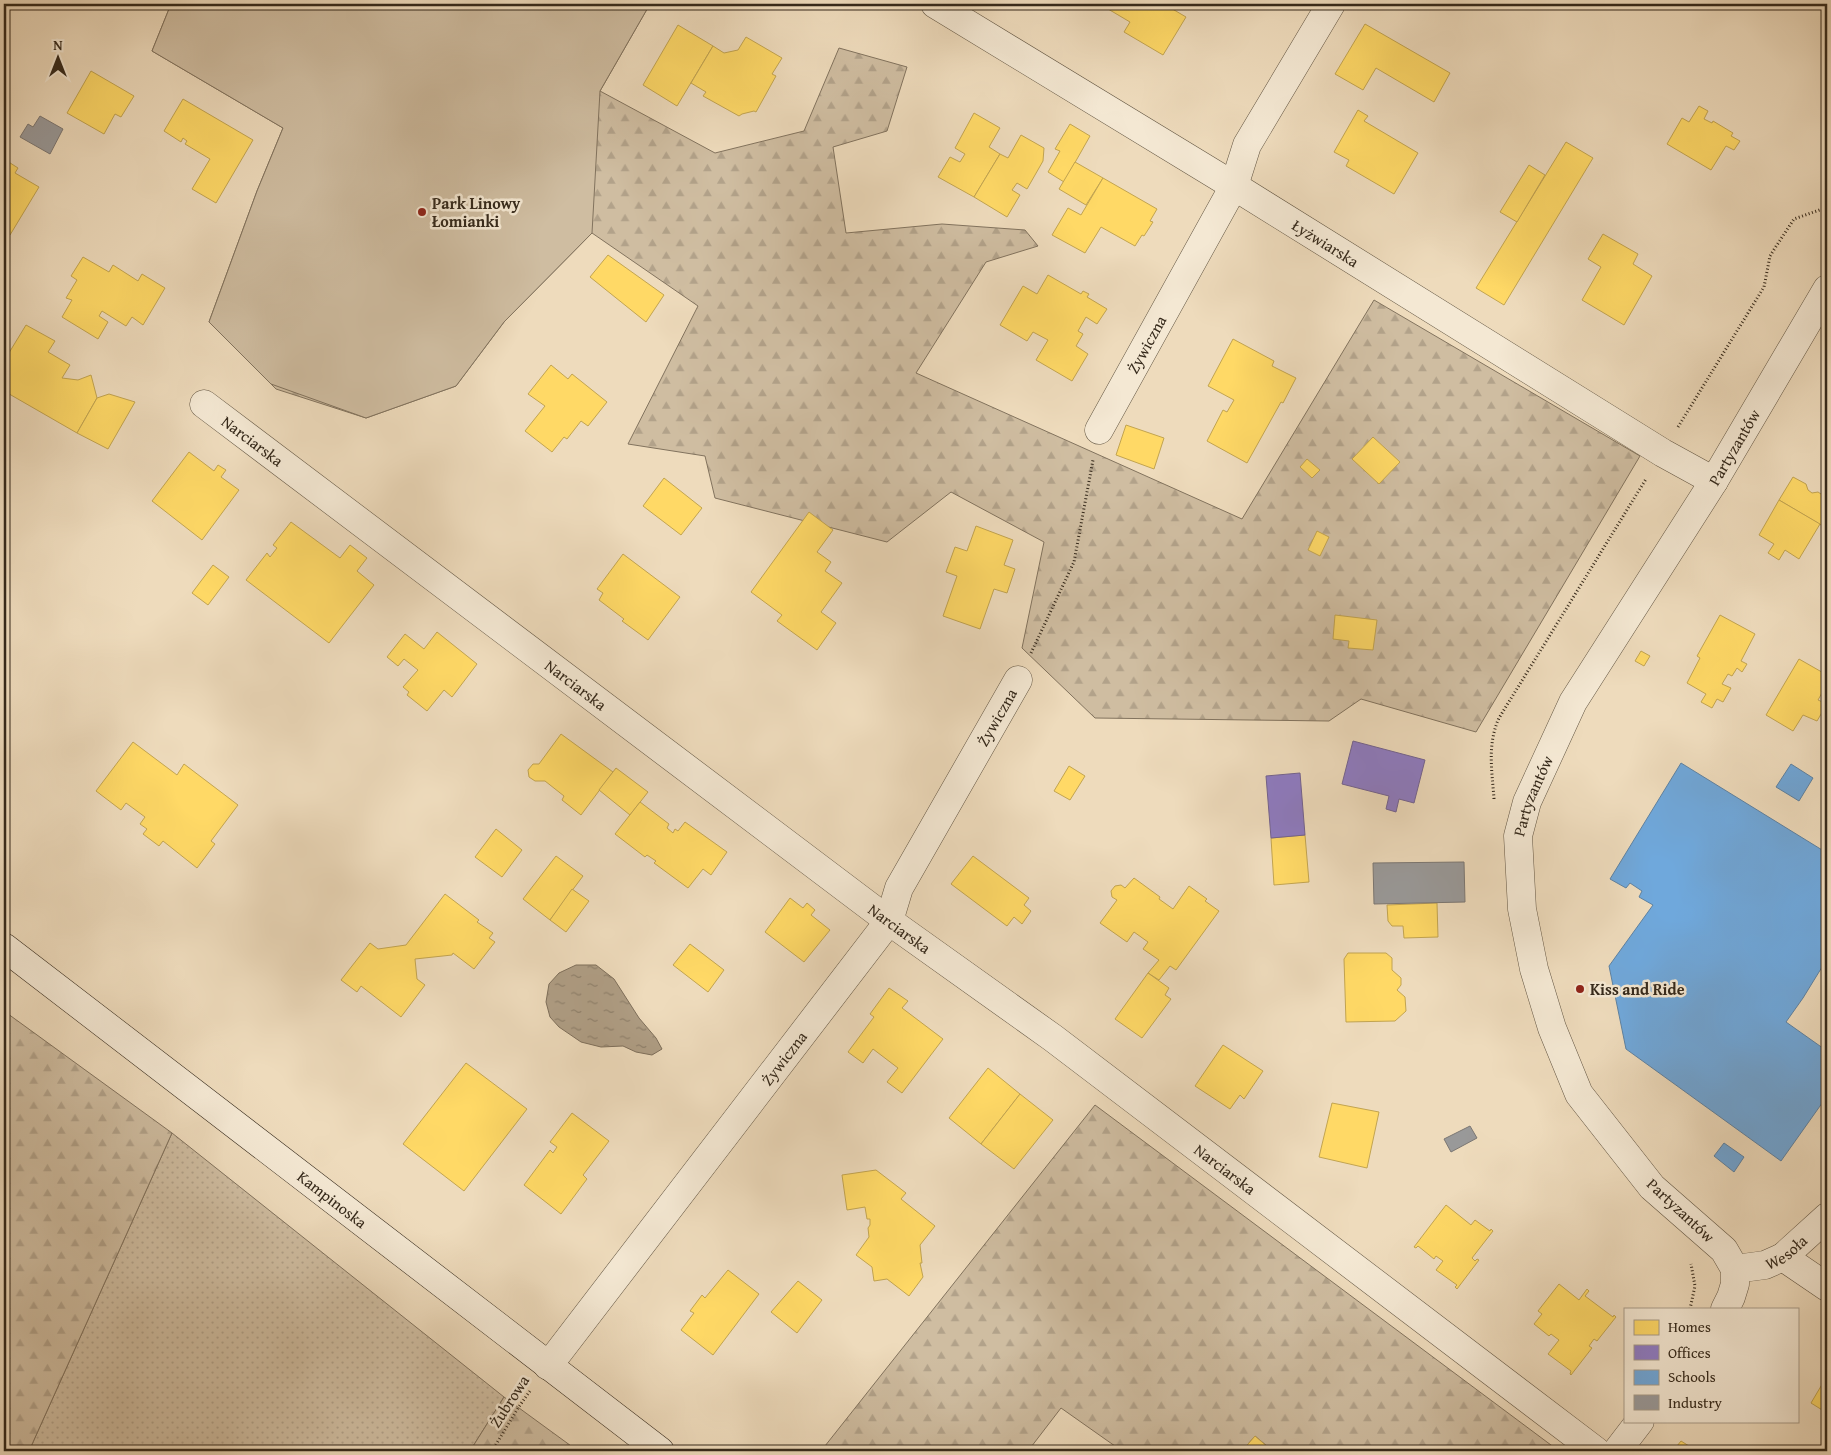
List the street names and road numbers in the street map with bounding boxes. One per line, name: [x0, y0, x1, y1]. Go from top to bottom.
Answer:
street label: Łyżwiarska: [1288, 213, 1364, 273]
street label: Żywiczna: [1121, 311, 1172, 378]
street label: Partyzantów: [1702, 404, 1766, 490]
street label: Narciarska: [217, 409, 289, 472]
street label: Narciarska: [540, 653, 612, 716]
street label: Żywiczna: [971, 683, 1023, 750]
street label: Partyzantów: [1506, 751, 1559, 839]
street label: Narciarska: [863, 897, 936, 959]
street label: Żywiczna: [755, 1025, 813, 1090]
street label: Narciarska: [1189, 1138, 1262, 1201]
street label: Kampinoska: [292, 1165, 373, 1234]
street label: Partyzantów: [1642, 1172, 1721, 1248]
street label: Wesoła: [1761, 1229, 1813, 1276]
street label: Żubrowa: [483, 1370, 535, 1432]

